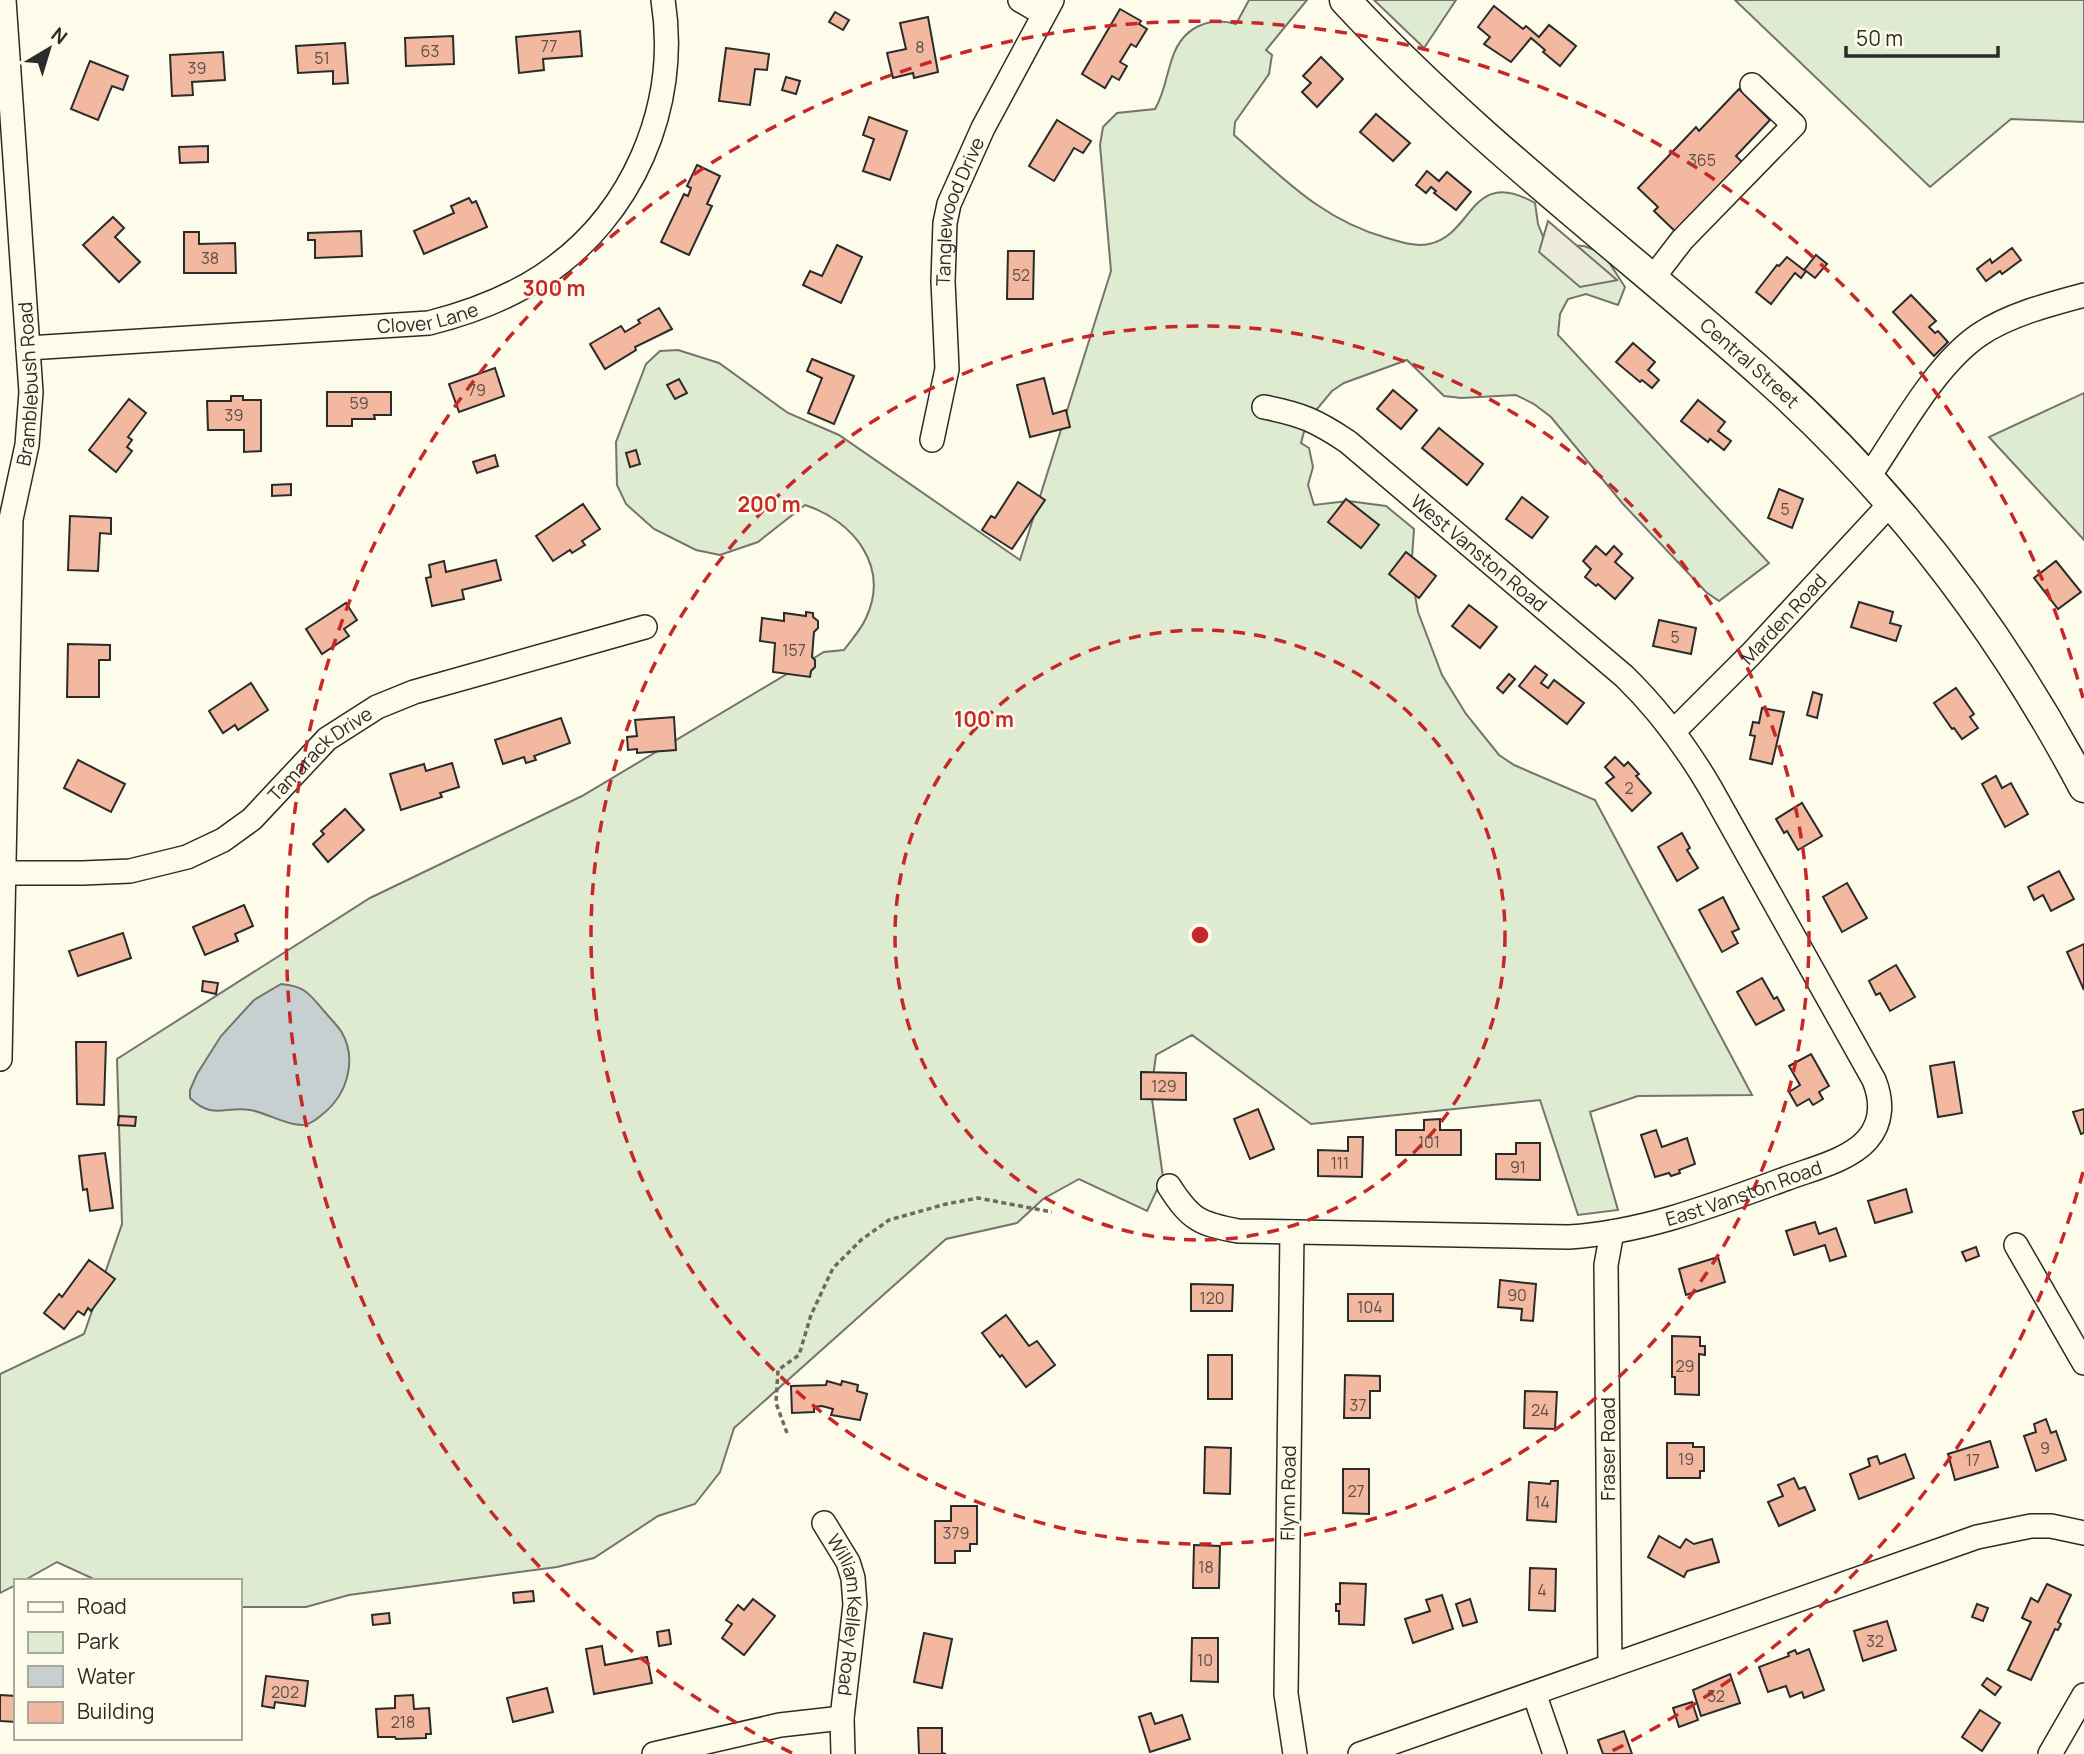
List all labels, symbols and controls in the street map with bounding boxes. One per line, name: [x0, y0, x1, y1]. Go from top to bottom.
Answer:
north arrow: [14, 14, 84, 84]
scale bar: [1846, 14, 1998, 58]
text: N: [46, 21, 73, 50]
text: 50 m: [1856, 24, 1903, 52]
house number: 77: [541, 35, 557, 57]
house number: 8: [915, 36, 925, 58]
house number: 63: [421, 40, 439, 62]
house number: 51: [314, 47, 330, 69]
house number: 39: [188, 57, 206, 79]
street label: Tanglewood Drive: [930, 133, 990, 286]
house number: 365: [1688, 149, 1716, 171]
house number: 38: [201, 247, 219, 269]
house number: 52: [1012, 264, 1030, 286]
text: 300 m: [523, 274, 585, 302]
street label: Clover Lane: [376, 296, 482, 339]
street label: Bramblebush Road: [10, 301, 44, 468]
street label: Central Street: [1695, 312, 1805, 414]
house number: 79: [468, 379, 486, 401]
house number: 59: [349, 392, 369, 414]
house number: 39: [225, 404, 243, 426]
street label: West Vanston Road: [1405, 488, 1553, 618]
text: 200 m: [737, 490, 801, 518]
house number: 5: [1780, 498, 1790, 520]
street label: Marden Road: [1735, 568, 1832, 670]
house number: 5: [1670, 626, 1680, 648]
house number: 157: [782, 639, 806, 661]
street label: Tamarack Drive: [262, 700, 377, 807]
text: 100 m: [954, 705, 1014, 733]
house number: 2: [1624, 777, 1634, 799]
centre of rings: [1188, 923, 1212, 947]
house number: 129: [1151, 1075, 1177, 1097]
house number: 101: [1418, 1131, 1440, 1153]
house number: 111: [1331, 1152, 1349, 1174]
street label: East Vanston Road: [1662, 1154, 1825, 1232]
house number: 91: [1510, 1156, 1526, 1178]
house number: 90: [1507, 1284, 1527, 1306]
house number: 120: [1199, 1287, 1225, 1309]
house number: 104: [1357, 1296, 1383, 1318]
house number: 29: [1675, 1355, 1695, 1377]
house number: 37: [1350, 1394, 1366, 1416]
street label: Fraser Road: [1595, 1397, 1621, 1501]
house number: 24: [1531, 1399, 1549, 1421]
house number: 9: [2040, 1437, 2050, 1459]
street label: Flynn Road: [1274, 1445, 1302, 1541]
house number: 19: [1678, 1448, 1694, 1470]
house number: 17: [1966, 1449, 1980, 1471]
house number: 27: [1347, 1480, 1365, 1502]
house number: 14: [1534, 1491, 1550, 1513]
house number: 379: [943, 1522, 969, 1544]
street label: William Kelley Road: [821, 1529, 868, 1697]
house number: 18: [1198, 1556, 1214, 1578]
legend: [14, 1579, 242, 1740]
house number: 4: [1537, 1579, 1547, 1601]
text: Road: [77, 1592, 127, 1620]
text: Park: [77, 1627, 119, 1655]
house number: 32: [1866, 1630, 1884, 1652]
house number: 10: [1197, 1649, 1213, 1671]
text: Water: [77, 1662, 136, 1690]
house number: 202: [271, 1681, 299, 1703]
house number: 52: [1707, 1685, 1725, 1707]
text: Building: [77, 1697, 154, 1725]
house number: 218: [391, 1711, 415, 1733]

